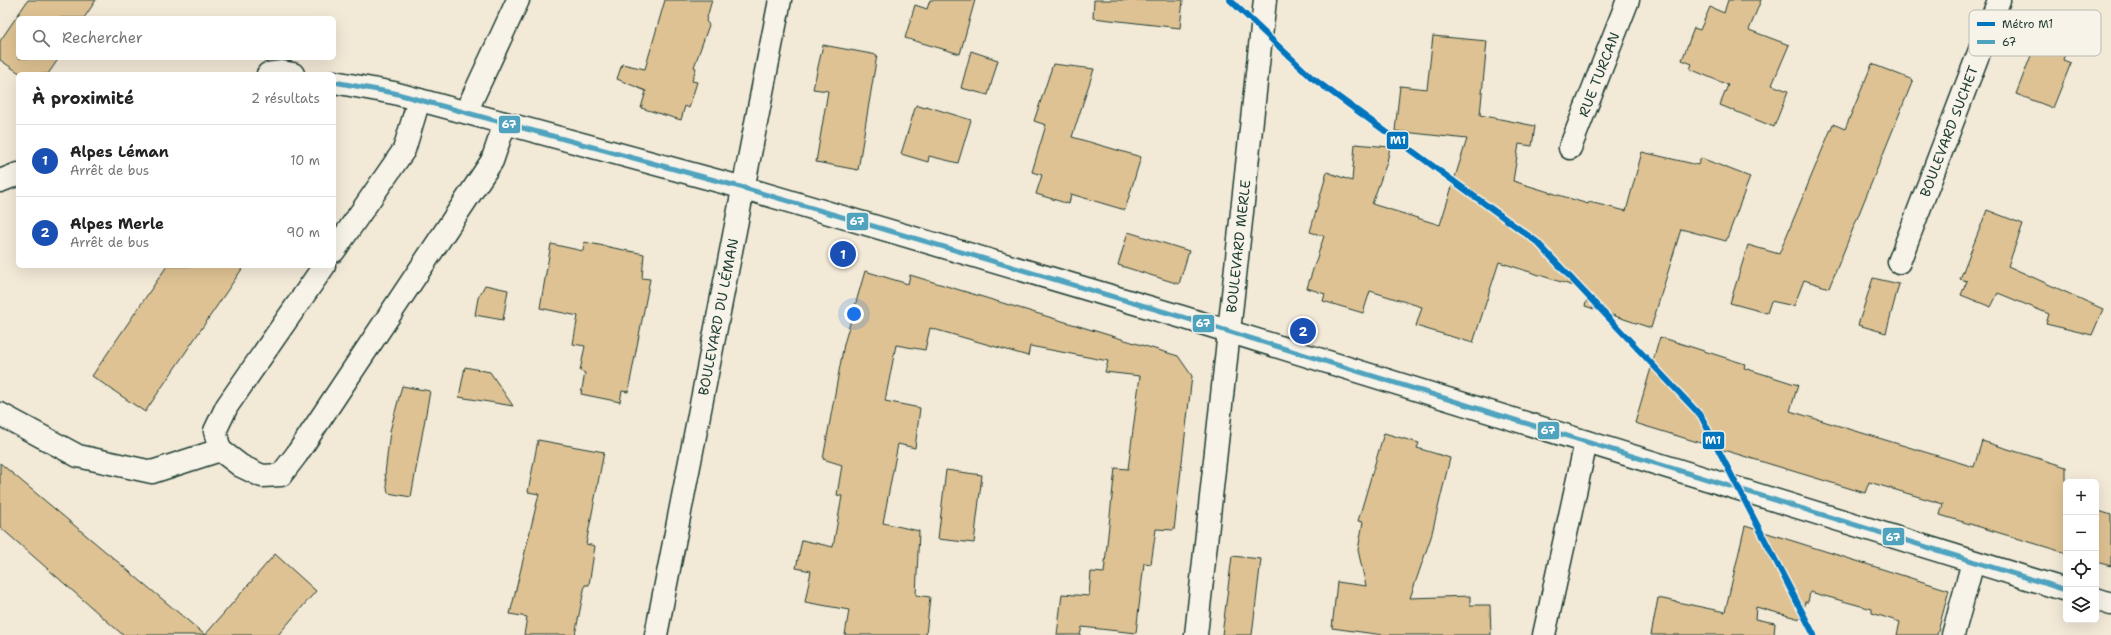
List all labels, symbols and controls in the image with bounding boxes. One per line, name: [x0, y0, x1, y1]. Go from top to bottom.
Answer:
legend: [1969, 10, 2101, 56]
search box: [16, 16, 336, 60]
text: Métro M1: [2002, 17, 2053, 32]
icon: search: [30, 27, 52, 49]
text: Rechercher: [62, 28, 143, 48]
street label: RUE TURCAN: [1574, 30, 1624, 119]
text: 67: [2002, 35, 2016, 50]
street label: BOULEVARD SUCHET: [1916, 63, 1982, 199]
text: À proximité: [32, 87, 134, 109]
text: 2 résultats: [251, 90, 320, 107]
line badge: 67: [498, 115, 521, 134]
text: 67: [502, 117, 517, 132]
line badge: M1: [1386, 131, 1409, 150]
text: M1: [1390, 133, 1406, 148]
text: Alpes Léman: [70, 142, 169, 162]
text: 1: [42, 152, 48, 169]
text: 10 m: [290, 152, 320, 169]
text: Arrêt de bus: [70, 162, 149, 179]
street label: BOULEVARD MERLE: [1222, 179, 1254, 314]
line badge: 67: [846, 212, 869, 231]
text: Alpes Merle: [70, 214, 164, 234]
text: 67: [850, 214, 865, 229]
text: 2: [40, 224, 50, 241]
text: 90 m: [286, 224, 320, 241]
text: Arrêt de bus: [70, 234, 149, 251]
street label: BOULEVARD DU LÉMAN: [694, 237, 742, 397]
pin: 1: [830, 239, 856, 269]
your location: [844, 304, 864, 324]
line badge: 67: [1192, 314, 1215, 333]
text: 67: [1196, 316, 1211, 331]
pin: 2: [1290, 316, 1316, 346]
line badge: 67: [1537, 421, 1560, 440]
text: 67: [1541, 423, 1556, 438]
line badge: M1: [1702, 431, 1725, 450]
text: M1: [1705, 433, 1721, 448]
map controls: [2063, 479, 2099, 623]
button: +: [2063, 479, 2099, 515]
button: −: [2063, 515, 2099, 551]
line badge: 67: [1882, 527, 1905, 546]
text: 67: [1886, 530, 1901, 545]
button: locate: [2063, 551, 2099, 587]
button: layers: [2063, 587, 2099, 623]

